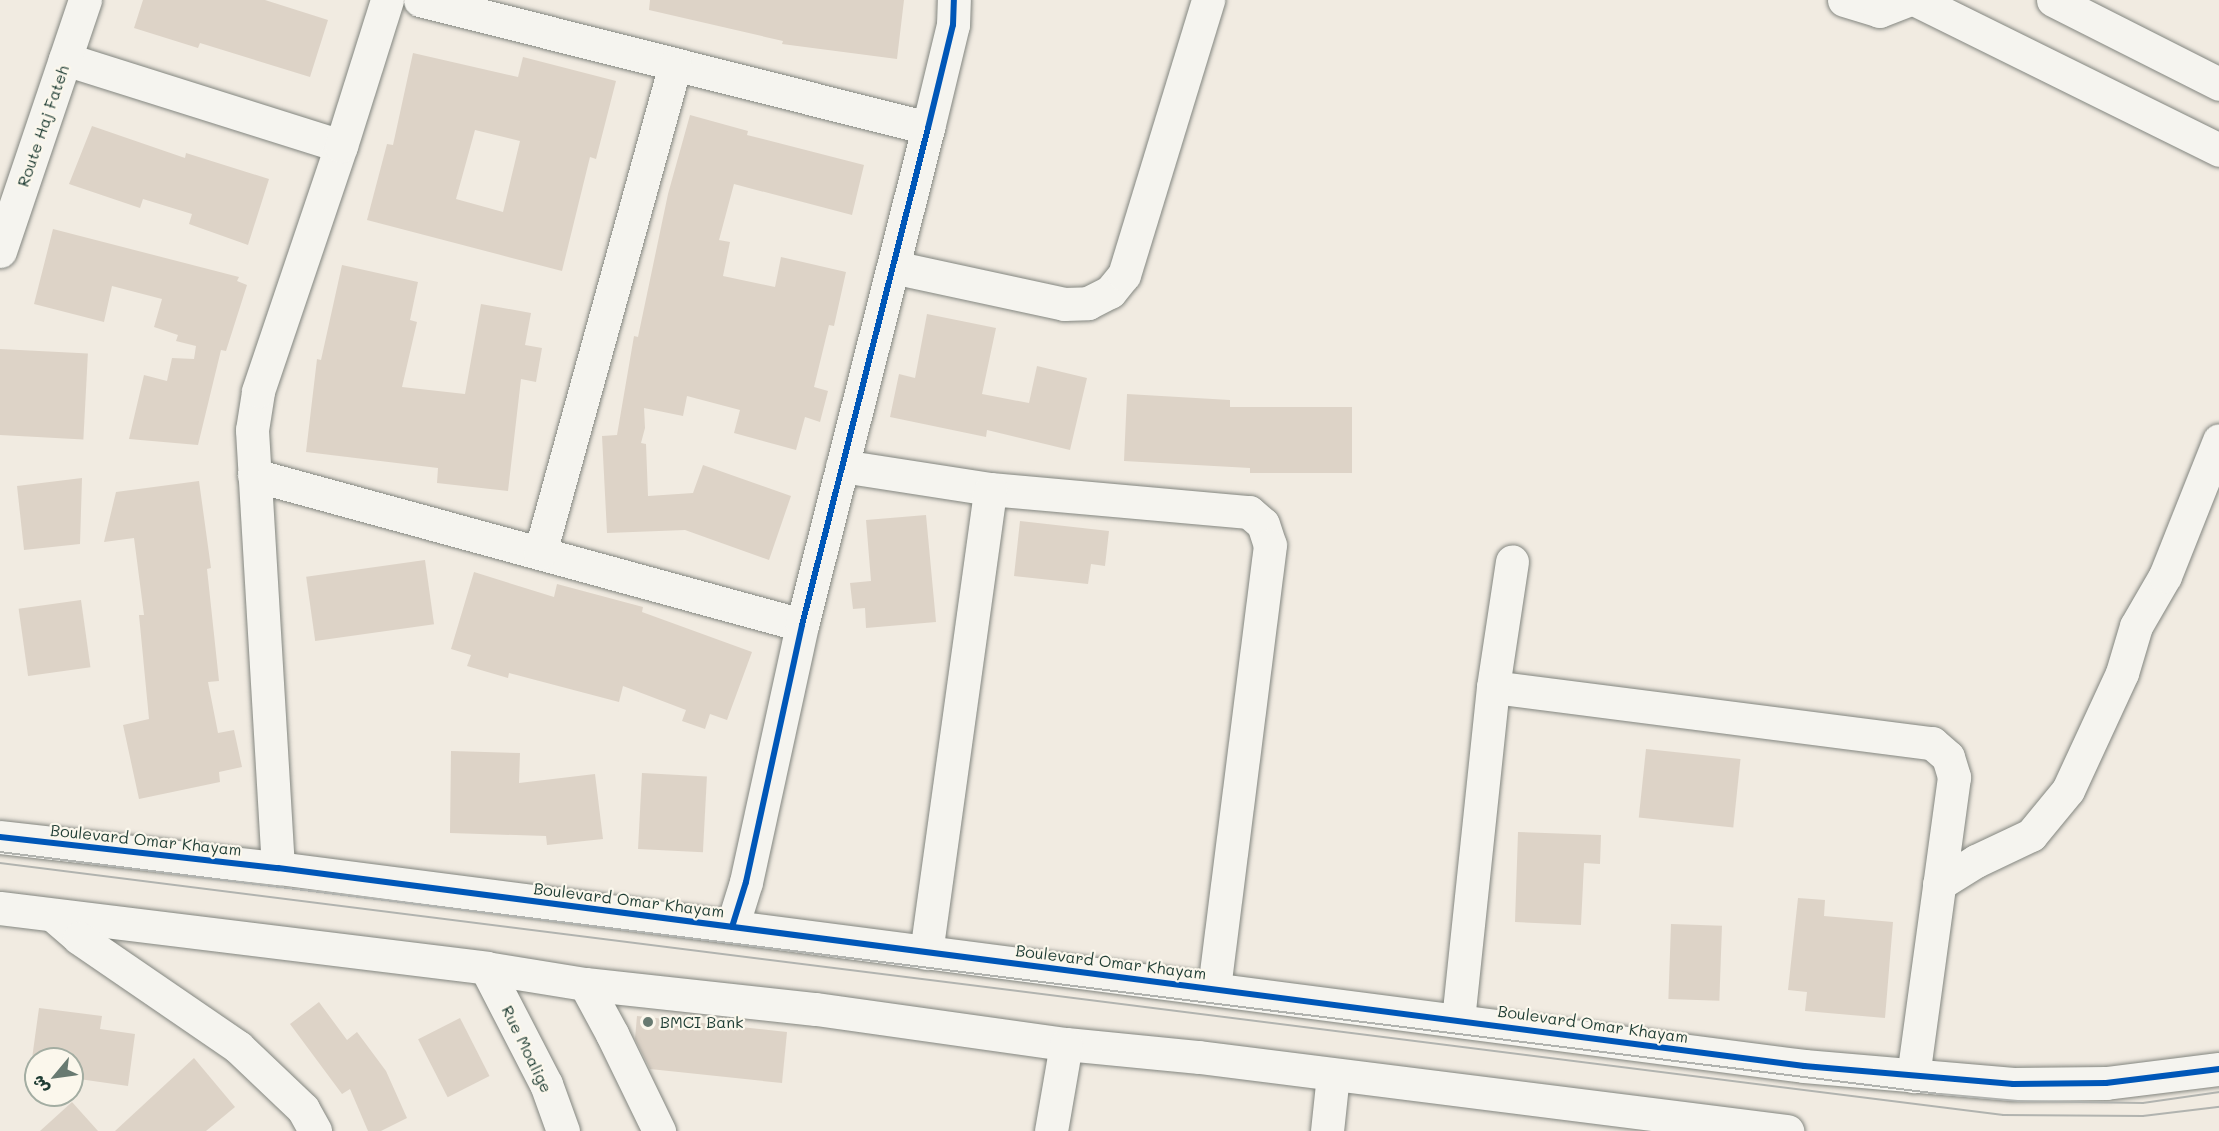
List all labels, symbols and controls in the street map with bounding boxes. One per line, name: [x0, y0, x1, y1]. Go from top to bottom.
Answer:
street label: Route Haj Fateh: [13, 63, 73, 189]
street label: Boulevard Omar Khayam: [49, 820, 243, 860]
street label: Boulevard Omar Khayam: [532, 879, 726, 921]
street label: Boulevard Omar Khayam: [1014, 941, 1208, 983]
street label: Boulevard Omar Khayam: [1497, 1001, 1689, 1047]
street label: Rue Moalige: [498, 1002, 556, 1096]
place label: BMCI Bank: [660, 1012, 744, 1032]
marker: BMCI Bank: [641, 1015, 655, 1029]
north arrow: [24, 1047, 84, 1107]
text: ش: [26, 1072, 53, 1098]

